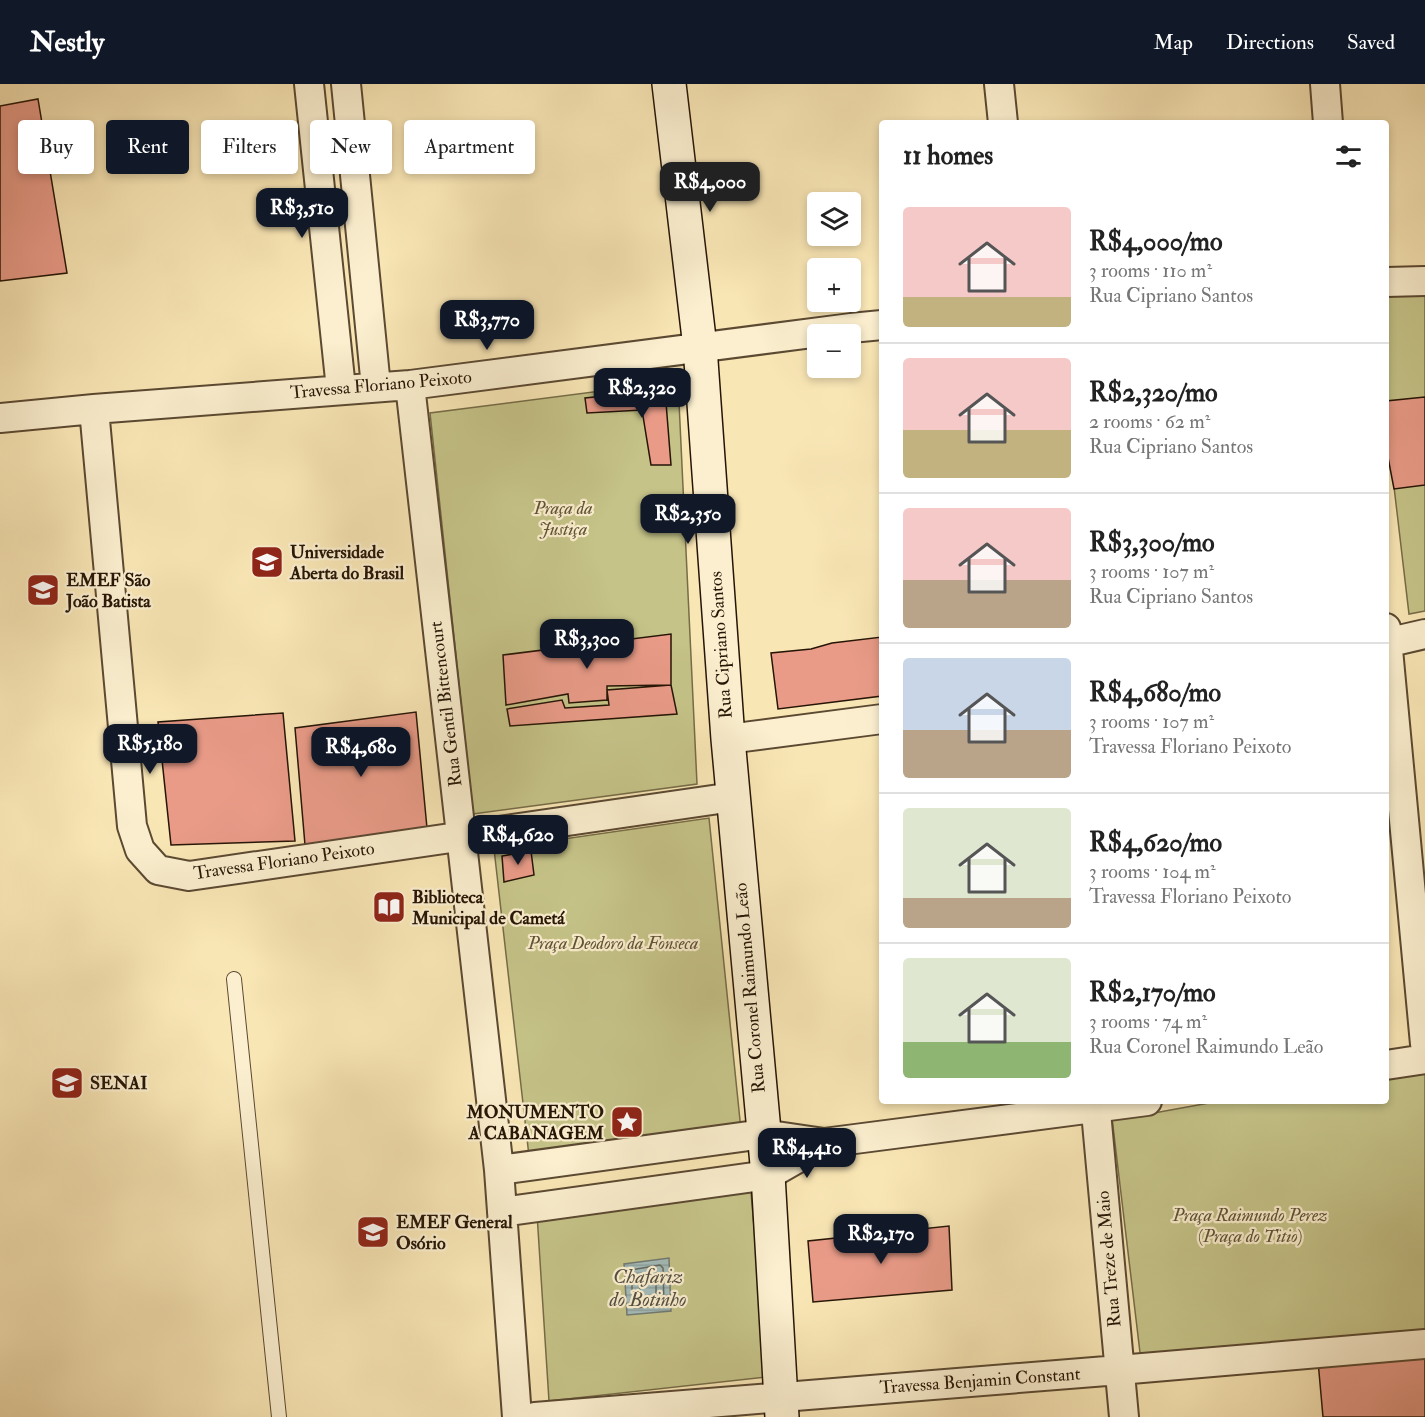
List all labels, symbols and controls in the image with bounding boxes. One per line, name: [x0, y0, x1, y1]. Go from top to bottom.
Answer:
text: Nestly: [30, 25, 104, 60]
text: Map: [1153, 29, 1193, 56]
text: Directions: [1226, 29, 1314, 56]
text: Saved: [1347, 29, 1395, 56]
chip: Buy: [18, 120, 94, 174]
chip: Rent: [106, 120, 189, 174]
chip: Filters: [201, 120, 298, 174]
chip: New: [310, 120, 392, 174]
chip: Apartment: [404, 120, 535, 174]
text: 11 homes: [903, 140, 993, 172]
icon: filters: [1332, 140, 1365, 173]
pin: R$4,000: [655, 162, 765, 213]
text: R$4,000: [674, 169, 746, 194]
pin: R$3,510: [247, 188, 357, 239]
map controls: [807, 192, 861, 378]
button: layers: [807, 192, 861, 246]
text: R$3,510: [270, 195, 334, 220]
text: R$4,000/mo: [1089, 226, 1222, 258]
icon: home: [951, 231, 1023, 303]
button: +: [807, 258, 861, 312]
text: 3 rooms · 110 m²: [1089, 258, 1212, 283]
text: Rua Cipriano Santos: [1089, 283, 1253, 308]
pin: R$3,770: [432, 300, 542, 351]
text: R$3,770: [454, 307, 520, 332]
button: −: [807, 324, 861, 378]
street label: Travessa Floriano Peixoto: [289, 366, 473, 404]
pin: R$2,320: [587, 368, 697, 419]
text: R$2,320: [608, 375, 676, 400]
text: R$2,320/mo: [1089, 377, 1218, 409]
icon: home: [951, 382, 1023, 454]
text: 2 rooms · 62 m²: [1089, 409, 1210, 434]
text: Rua Cipriano Santos: [1089, 434, 1253, 459]
pin: R$2,350: [633, 494, 743, 545]
park label: Praça da Justiça: [532, 497, 593, 541]
text: R$2,350: [654, 501, 722, 526]
text: R$3,300/mo: [1089, 527, 1214, 559]
icon: home: [951, 532, 1023, 604]
place label: Universidade Aberta do Brasil: [289, 541, 405, 585]
school or university icon: Universidade Aberta do Brasil: [249, 544, 285, 580]
text: 3 rooms · 107 m²: [1089, 559, 1214, 584]
place label: EMEF São João Batista: [65, 569, 151, 613]
street label: Rua Cipriano Santos: [704, 570, 738, 720]
school or university icon: EMEF São João Batista: [25, 572, 61, 608]
text: Rua Cipriano Santos: [1089, 584, 1253, 609]
pin: R$3,300: [532, 619, 642, 670]
street label: Rua Gentil Bittencourt: [424, 620, 468, 788]
text: R$3,300: [554, 626, 620, 651]
text: R$4,680/mo: [1089, 677, 1221, 709]
icon: home: [951, 682, 1023, 754]
text: 3 rooms · 107 m²: [1089, 709, 1214, 734]
pin: R$5,180: [95, 724, 205, 775]
pin: R$4,680: [306, 727, 416, 778]
text: R$5,180: [117, 731, 183, 756]
text: R$4,680: [325, 734, 397, 759]
text: Travessa Floriano Peixoto: [1089, 734, 1292, 759]
pin: R$4,620: [463, 815, 573, 866]
text: R$4,620: [482, 822, 554, 847]
text: R$4,620/mo: [1089, 827, 1222, 859]
icon: home: [951, 832, 1023, 904]
street label: Travessa Floriano Peixoto: [192, 837, 376, 885]
text: 3 rooms · 104 m²: [1089, 859, 1216, 884]
street label: Rua Coronel Raimundo Leão: [729, 882, 771, 1094]
text: Travessa Floriano Peixoto: [1089, 884, 1292, 909]
place label: Biblioteca Municipal de Cametá: [411, 886, 565, 930]
library icon: Biblioteca Municipal de Cametá: [371, 889, 407, 925]
park label: Praça Deodoro da Fonseca: [527, 932, 698, 955]
text: R$2,170/mo: [1089, 977, 1216, 1009]
icon: home: [951, 982, 1023, 1054]
text: 3 rooms · 74 m²: [1089, 1009, 1207, 1034]
text: Rua Coronel Raimundo Leão: [1089, 1034, 1323, 1059]
school or university icon: SENAI: [49, 1065, 85, 1101]
place label: SENAI: [90, 1072, 147, 1095]
place label: MONUMENTO A CABANAGEM: [466, 1101, 605, 1145]
place icon: MONUMENTO A CABANAGEM: [609, 1104, 645, 1140]
pin: R$4,410: [752, 1128, 862, 1179]
text: R$4,410: [772, 1135, 842, 1160]
street label: Rua Treze de Maio: [1092, 1189, 1126, 1328]
park label: Praça Raimundo Perez (Praça do Titio): [1172, 1204, 1327, 1248]
place label: EMEF General Osório: [396, 1211, 513, 1255]
school or university icon: EMEF General Osório: [355, 1214, 391, 1250]
pin: R$2,170: [826, 1214, 936, 1265]
text: R$2,170: [847, 1221, 915, 1246]
water label: Chafariz do Botinho: [609, 1264, 686, 1312]
street label: Travessa Benjamin Constant: [879, 1362, 1081, 1399]

